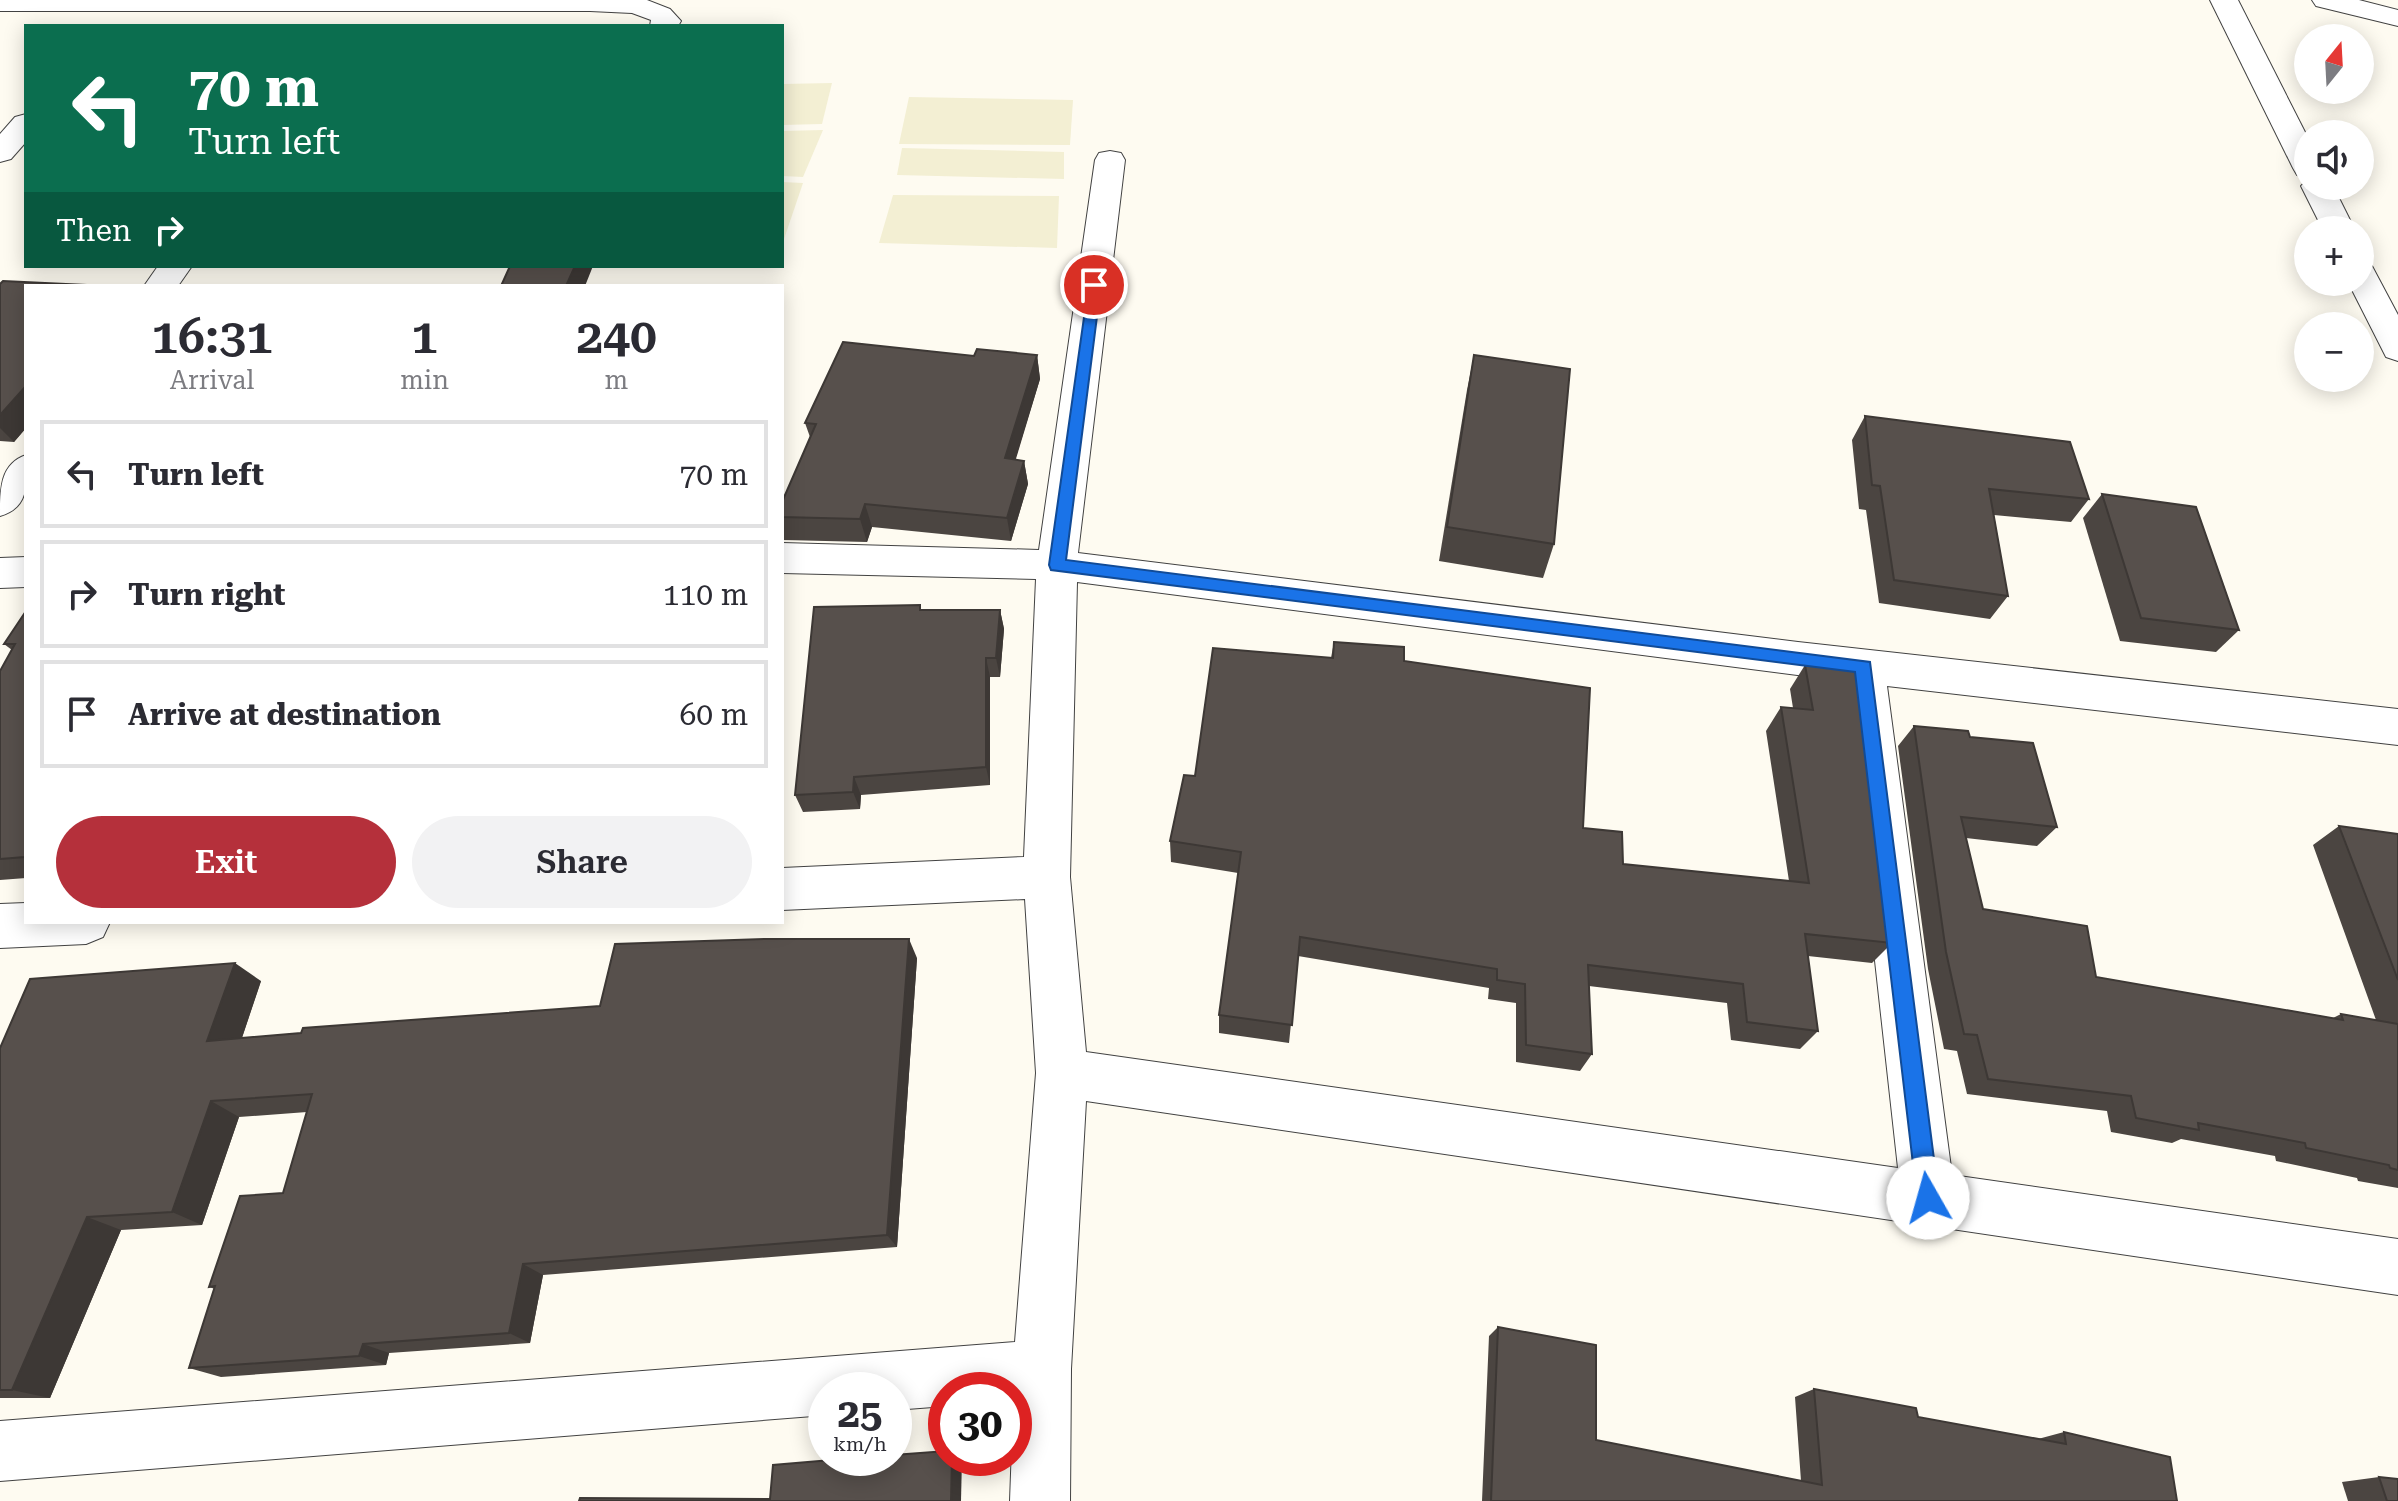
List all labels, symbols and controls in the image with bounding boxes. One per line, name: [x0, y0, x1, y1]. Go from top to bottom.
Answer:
north arrow: [2294, 24, 2374, 104]
map controls: [2294, 24, 2374, 392]
text: 70 m: [188, 54, 319, 120]
icon: left: [56, 56, 160, 160]
button: sound: [2294, 120, 2374, 200]
text: Turn left: [188, 121, 340, 163]
icon: right: [147, 208, 191, 252]
text: Then: [56, 213, 131, 248]
button: +: [2294, 216, 2374, 296]
pin: [1060, 251, 1128, 319]
icon: arrive: [1072, 263, 1116, 307]
text: 16:31: [151, 309, 273, 365]
text: 1: [411, 309, 438, 365]
text: 240: [576, 309, 657, 365]
button: −: [2294, 312, 2374, 392]
text: Arrival: [170, 365, 254, 395]
text: min: [400, 365, 449, 395]
text: m: [605, 365, 628, 395]
icon: left: [60, 452, 104, 496]
text: Turn left: [128, 457, 264, 492]
text: 70 m: [679, 457, 748, 492]
icon: right: [60, 572, 104, 616]
text: Turn right: [128, 577, 285, 612]
text: 110 m: [663, 577, 748, 612]
icon: arrive: [60, 692, 104, 736]
text: Arrive at destination: [128, 697, 441, 732]
text: 60 m: [679, 697, 748, 732]
button: Exit: [56, 816, 396, 908]
button: Share: [412, 816, 752, 908]
position arrow: [1886, 1156, 1970, 1240]
speed limit sign: 30: [928, 1372, 1032, 1476]
text: 25: [838, 1390, 882, 1437]
text: km/h: [833, 1432, 887, 1456]

